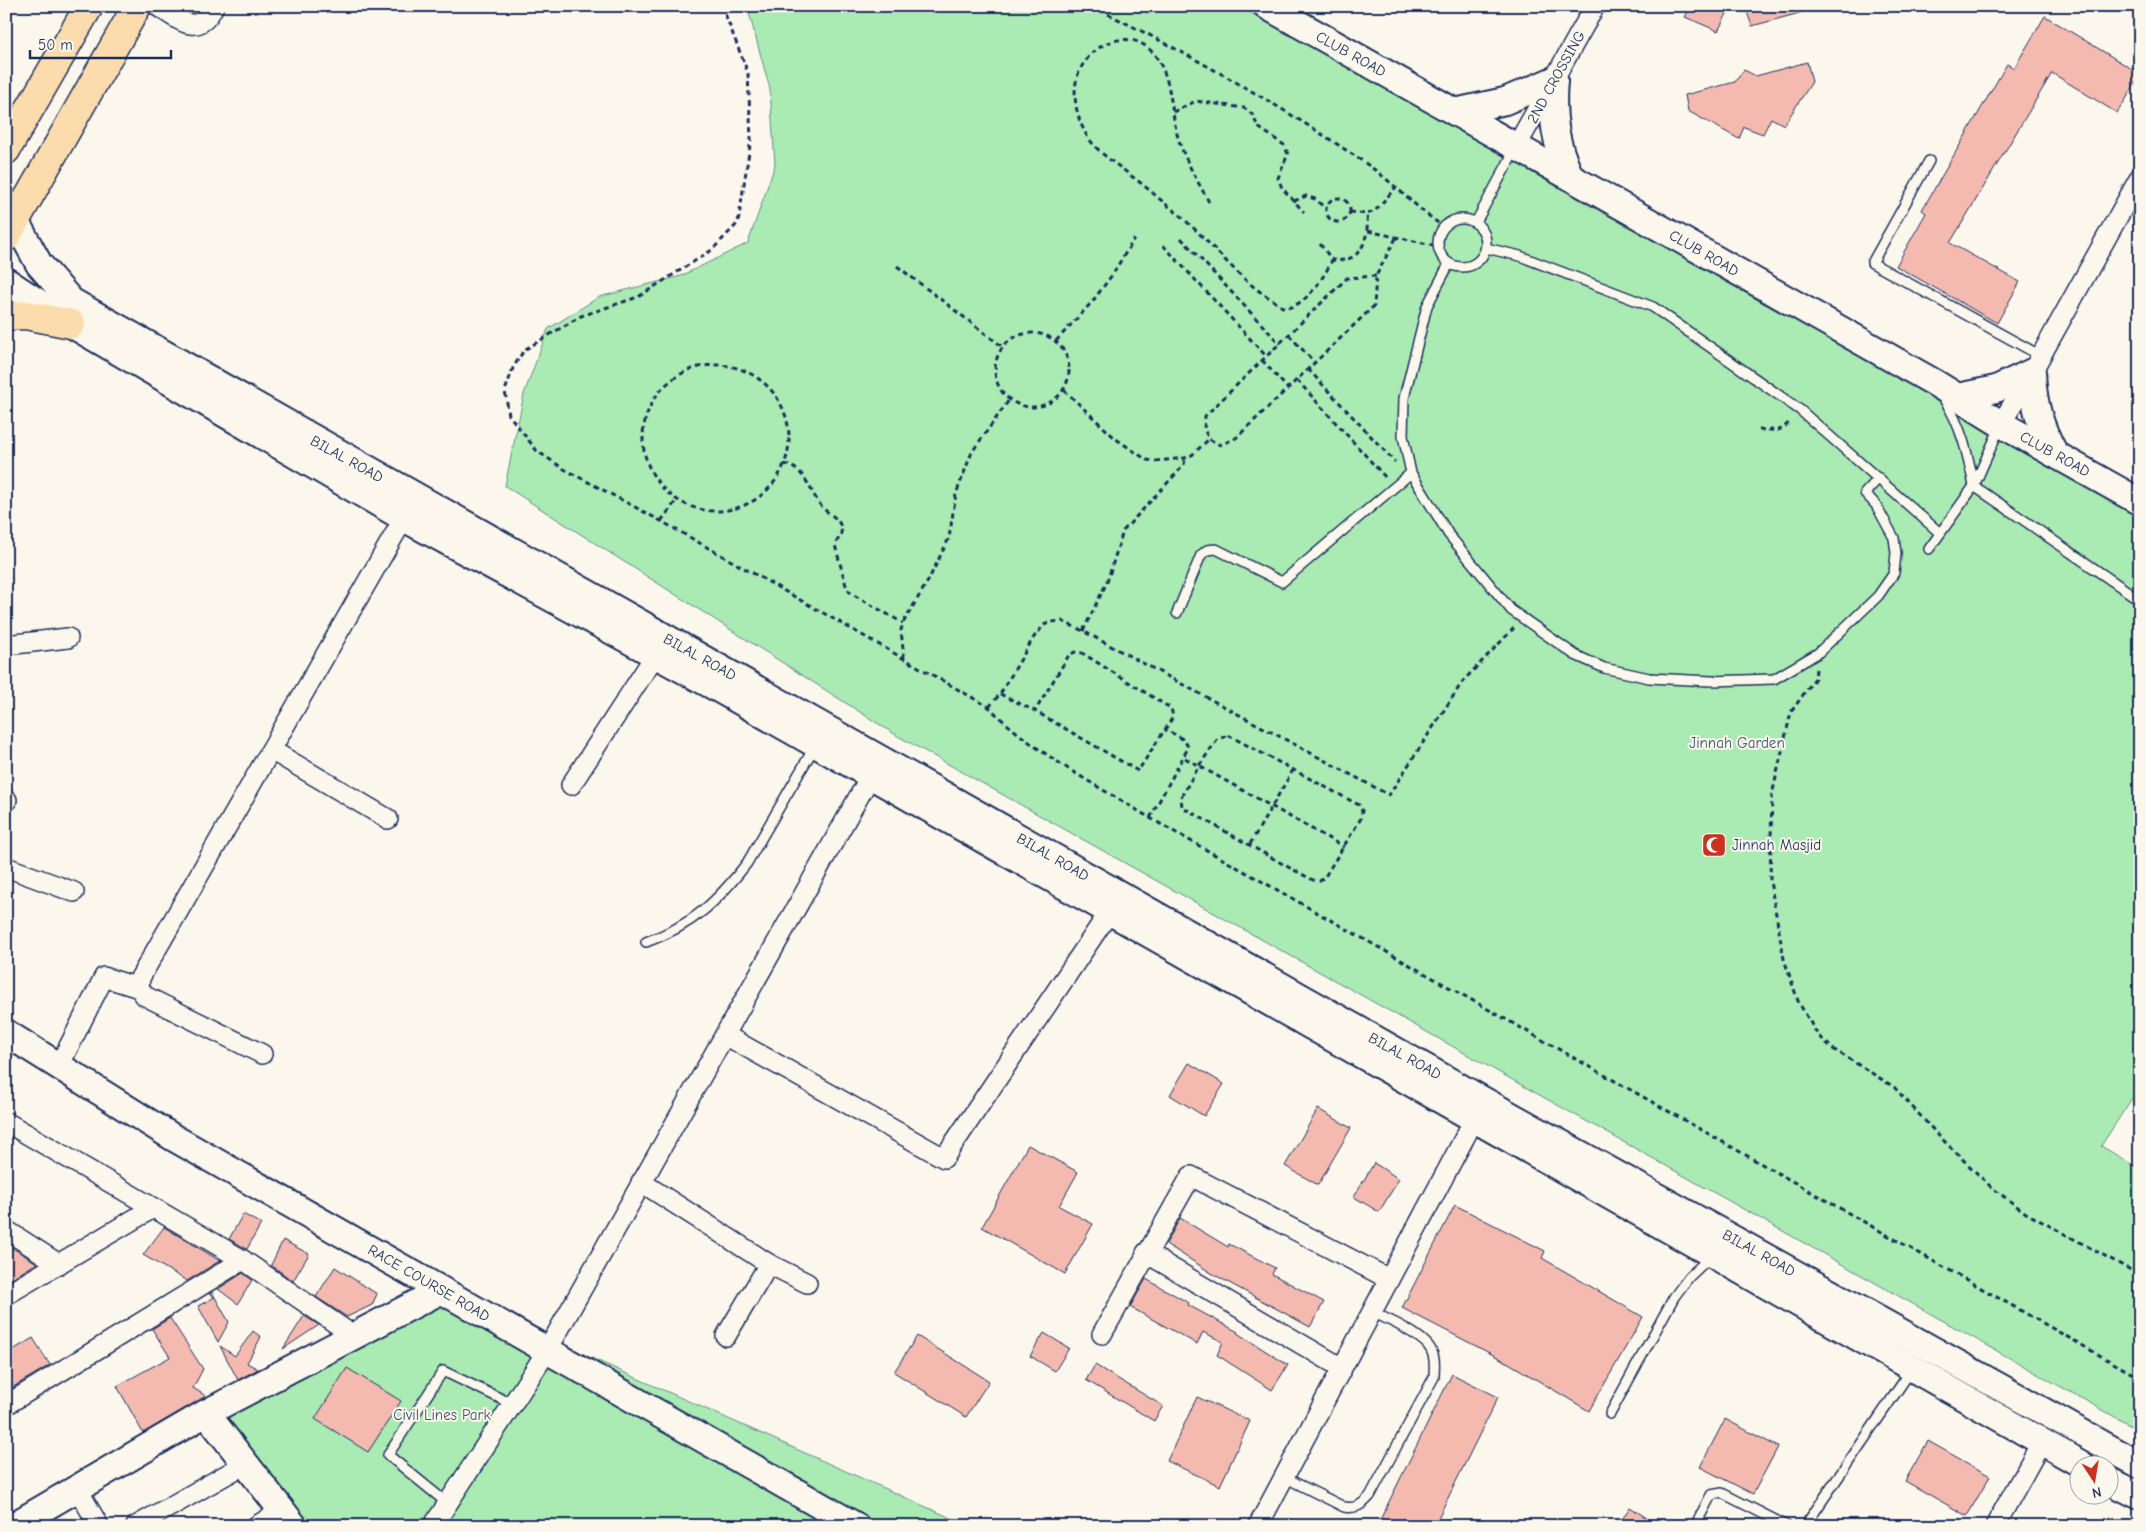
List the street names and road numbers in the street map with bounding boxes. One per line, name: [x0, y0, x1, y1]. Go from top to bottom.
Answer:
street label: CLUB ROAD: [1313, 27, 1389, 81]
street label: 2ND CROSSING: [1523, 27, 1589, 126]
street label: CLUB ROAD: [1666, 226, 1742, 280]
street label: CLUB ROAD: [2017, 427, 2093, 481]
street label: BILAL ROAD: [307, 432, 387, 486]
street label: BILAL ROAD: [660, 630, 740, 684]
street label: BILAL ROAD: [1014, 829, 1092, 885]
street label: BILAL ROAD: [1365, 1029, 1445, 1083]
street label: BILAL ROAD: [1719, 1226, 1799, 1280]
street label: RACE COURSE ROAD: [365, 1241, 493, 1325]

